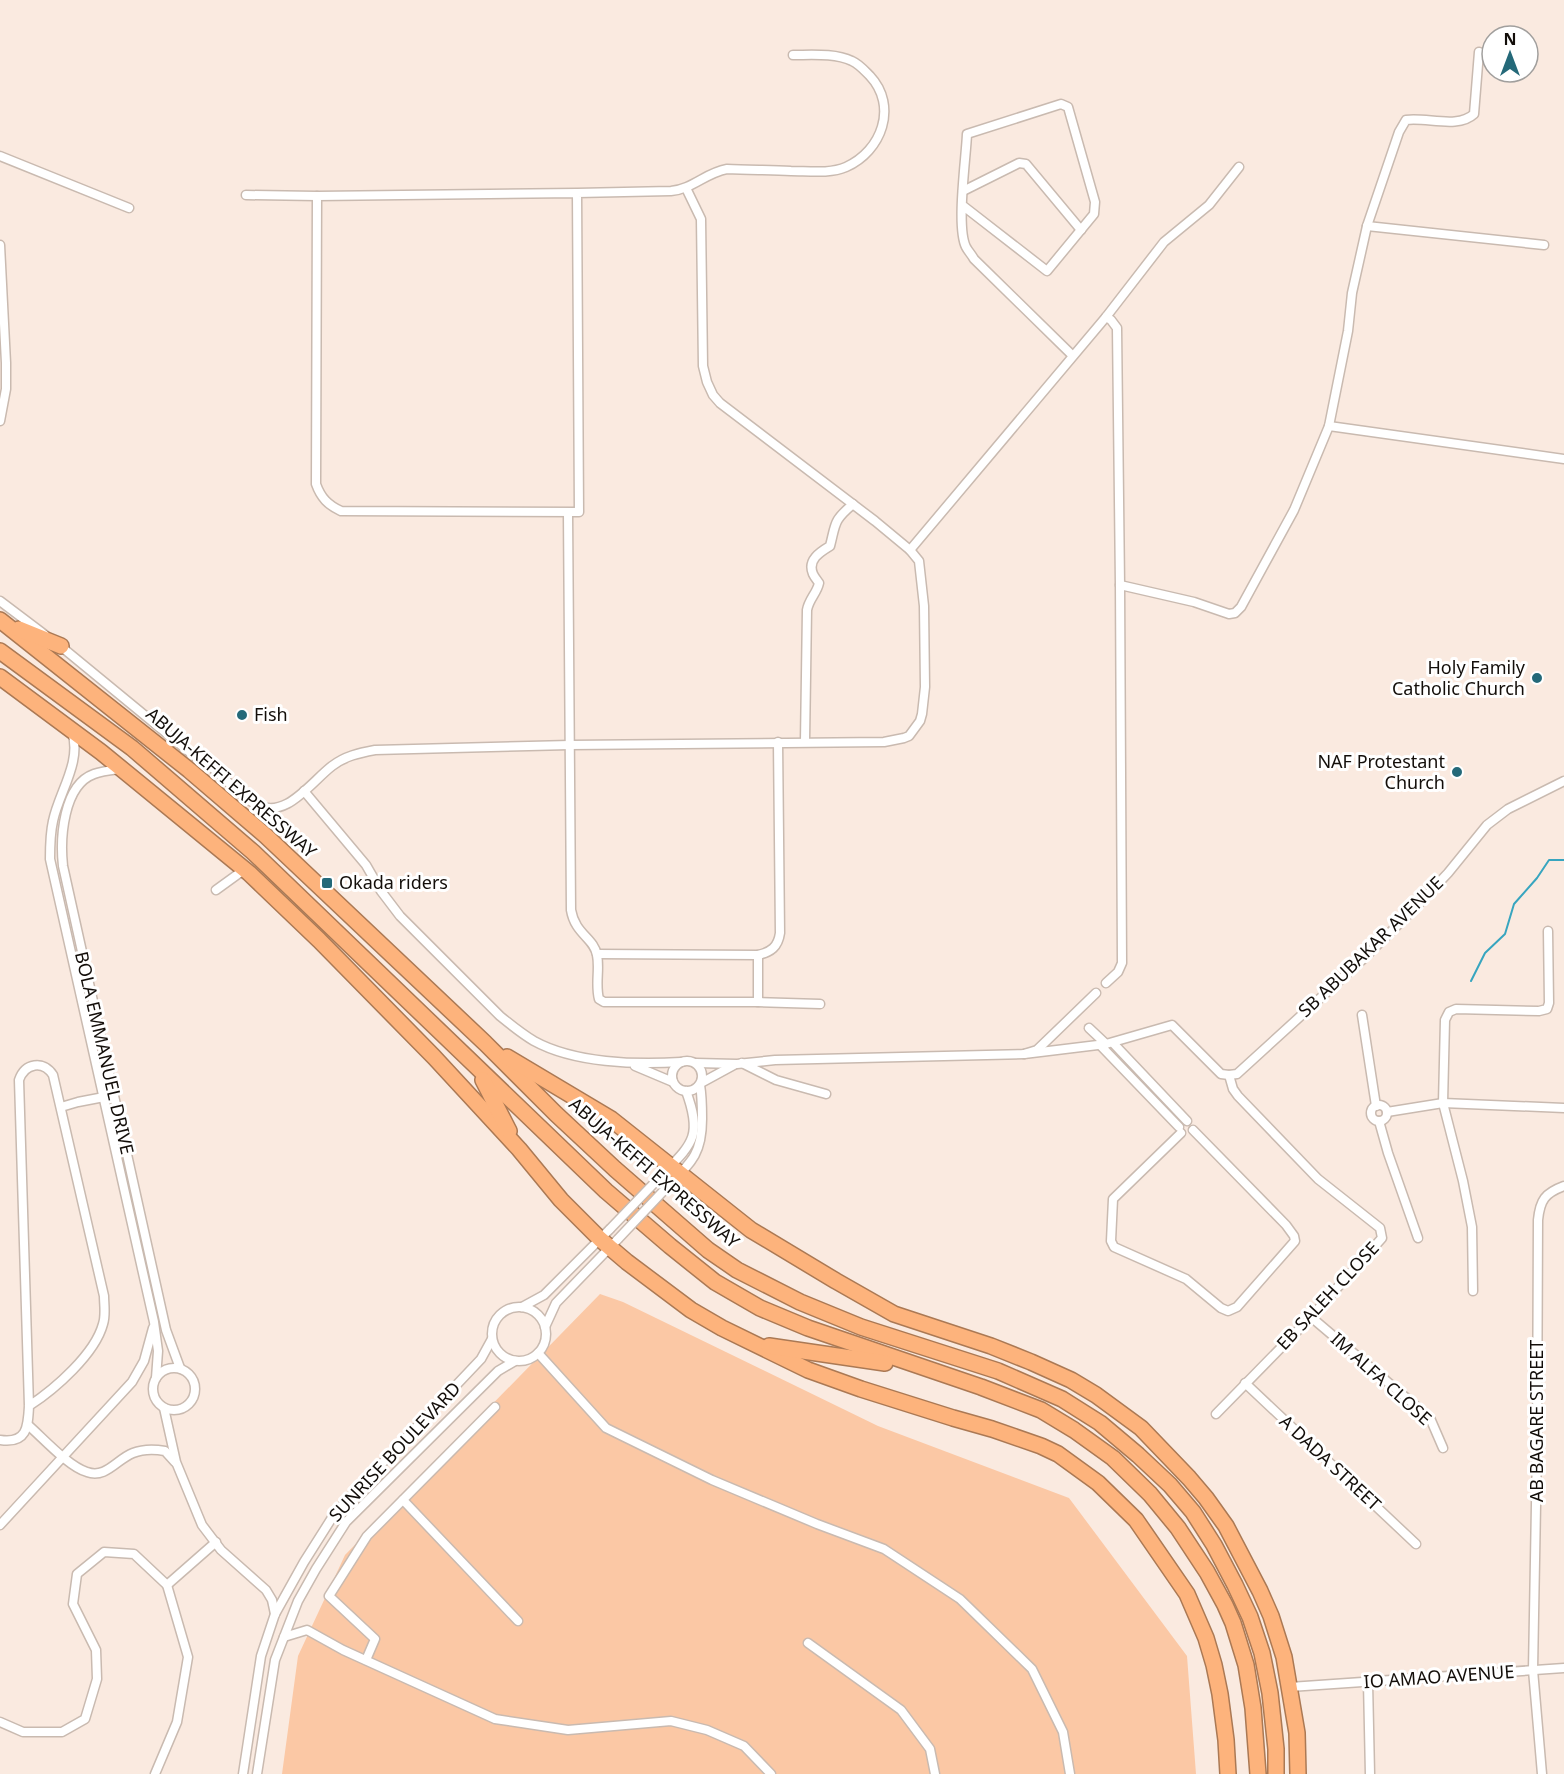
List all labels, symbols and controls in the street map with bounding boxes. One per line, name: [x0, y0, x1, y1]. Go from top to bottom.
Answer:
north arrow: [1480, 24, 1540, 84]
text: N: [1503, 28, 1517, 50]
place label: Holy Family Catholic Church: [1392, 655, 1526, 700]
marker: Holy Family Catholic Church: [1530, 671, 1544, 685]
street label: ABUJA-KEFFI EXPRESSWAY: [141, 702, 322, 863]
place label: Fish: [254, 702, 288, 726]
marker: Fish: [235, 708, 249, 722]
place label: NAF Protestant Church: [1317, 749, 1445, 794]
marker: NAF Protestant Church: [1450, 765, 1464, 779]
place label: Okada riders: [339, 870, 448, 894]
street label: SB ABUBAKAR AVENUE: [1293, 871, 1448, 1022]
marker: Okada riders: [320, 876, 334, 890]
street label: BOLA EMMANUEL DRIVE: [70, 949, 140, 1157]
street label: ABUJA-KEFFI EXPRESSWAY: [564, 1092, 745, 1253]
street label: EB SALEH CLOSE: [1271, 1236, 1384, 1355]
street label: IM ALFA CLOSE: [1326, 1327, 1437, 1430]
street label: AB BAGARE STREET: [1524, 1340, 1548, 1502]
street label: SUNRISE BOULEVARD: [323, 1376, 465, 1526]
street label: A DADA STREET: [1275, 1409, 1387, 1516]
street label: IO AMAO AVENUE: [1363, 1659, 1515, 1693]

